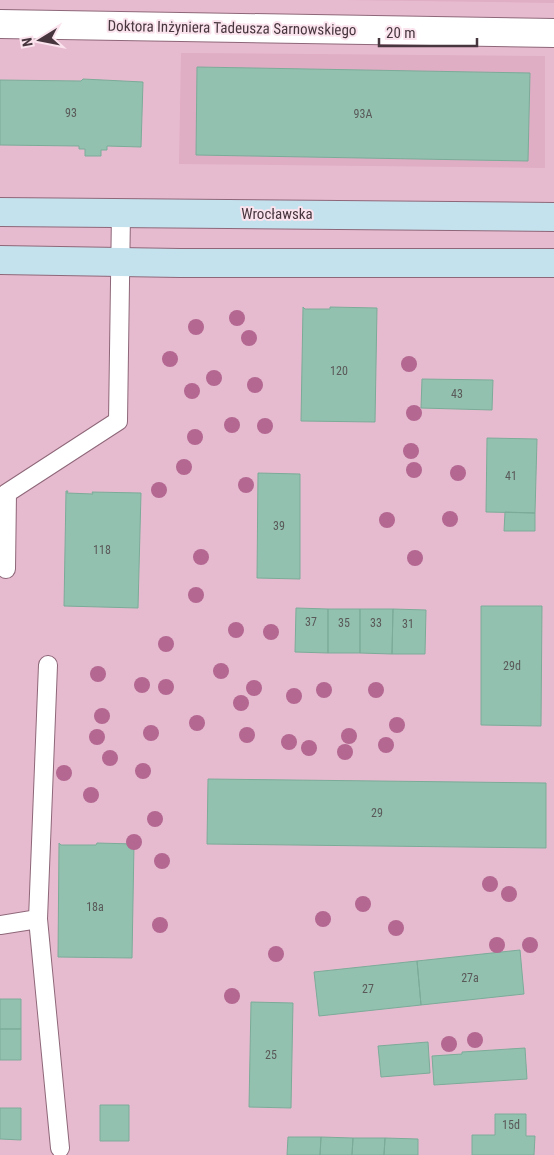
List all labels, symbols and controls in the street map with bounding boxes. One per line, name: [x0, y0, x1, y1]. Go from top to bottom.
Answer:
north arrow: [15, 15, 65, 65]
scale bar: [379, 15, 476, 47]
street label: Doktora Inżyniera Tadeusza Sarnowskiego: [107, 17, 357, 39]
text: 20 m: [386, 24, 416, 42]
text: N: [19, 37, 36, 48]
house number: 93: [65, 106, 77, 120]
house number: 93A: [354, 107, 372, 121]
street label: Wrocławska: [241, 205, 313, 223]
house number: 120: [330, 364, 348, 378]
house number: 43: [451, 387, 463, 401]
house number: 41: [505, 469, 517, 483]
house number: 39: [273, 519, 285, 533]
house number: 118: [93, 543, 111, 557]
house number: 37: [305, 615, 317, 629]
house number: 35: [338, 616, 350, 630]
house number: 33: [370, 616, 382, 630]
house number: 31: [402, 617, 414, 631]
house number: 29d: [503, 659, 521, 673]
house number: 29: [371, 806, 383, 820]
house number: 18a: [86, 900, 104, 914]
house number: 27a: [461, 971, 479, 985]
house number: 27: [362, 982, 374, 996]
house number: 25: [265, 1048, 277, 1062]
house number: 15d: [502, 1118, 520, 1132]

